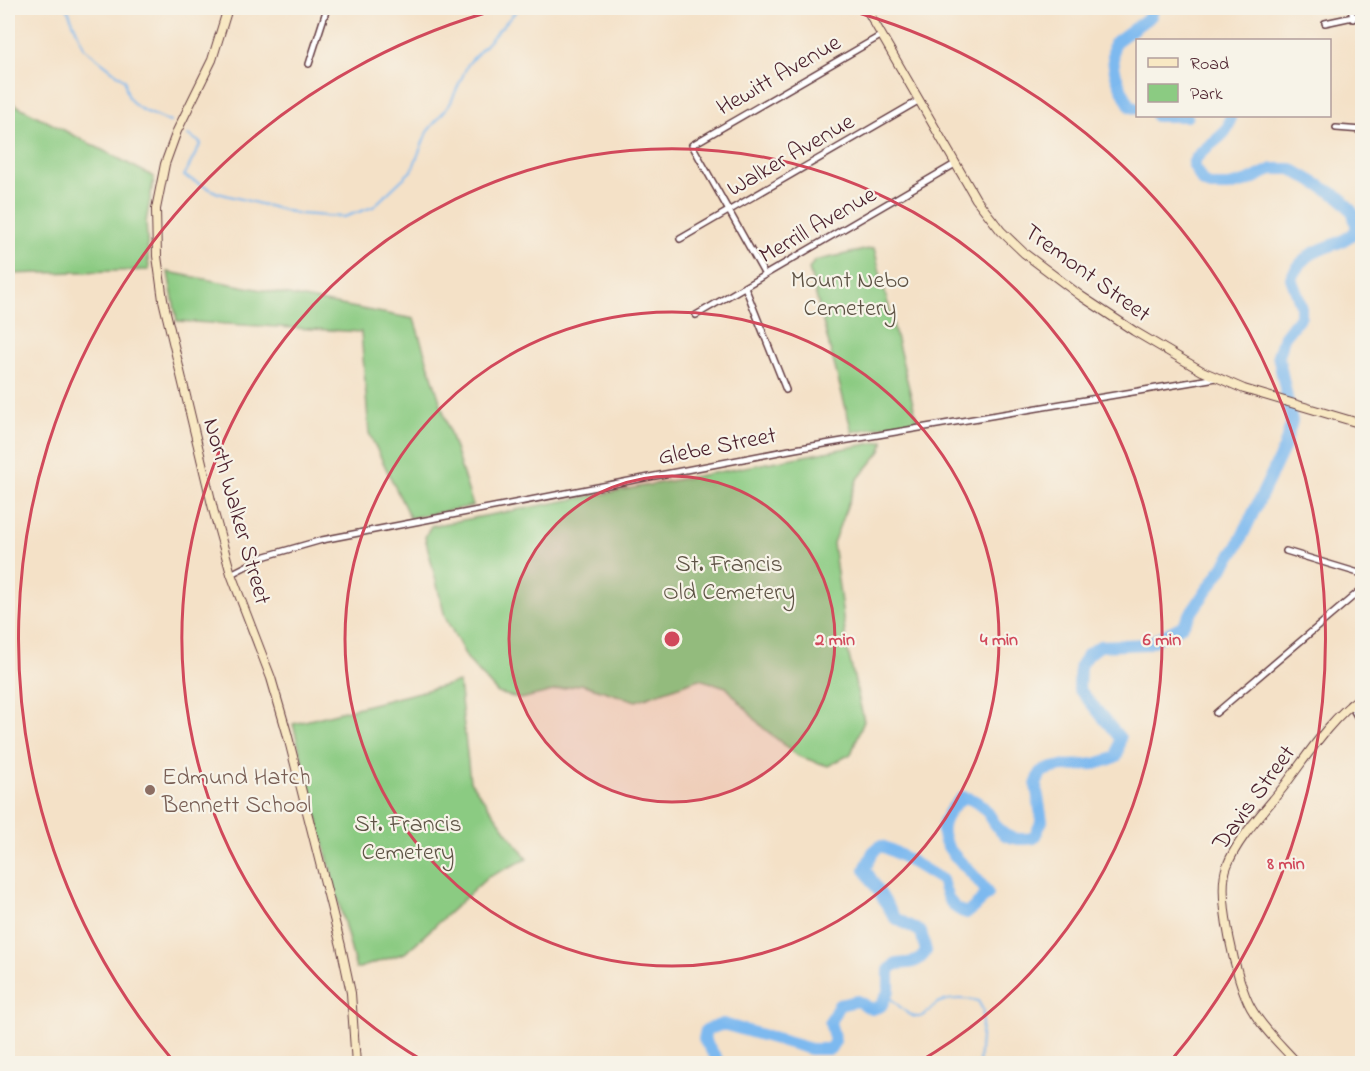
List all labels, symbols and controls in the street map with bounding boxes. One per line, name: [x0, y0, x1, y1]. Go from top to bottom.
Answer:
street label: Hewitt Avenue: [710, 26, 848, 126]
legend: [1136, 39, 1331, 117]
text: Road: [1190, 52, 1229, 78]
text: Park: [1190, 82, 1223, 108]
street label: Walker Avenue: [721, 105, 862, 207]
street label: Merrill Avenue: [753, 178, 884, 274]
street label: Tremont Street: [1016, 216, 1157, 332]
park label: Mount Nebo Cemetery: [791, 264, 909, 328]
street label: North Walker Street: [192, 414, 279, 609]
street label: Glebe Street: [655, 419, 780, 476]
park label: St. Francis Old Cemetery: [663, 548, 795, 612]
text: 2 min: [814, 628, 855, 654]
text: 4 min: [980, 628, 1018, 654]
text: 6 min: [1143, 628, 1181, 654]
centre of rings: [662, 629, 682, 649]
street label: Davis Street: [1204, 738, 1305, 859]
place label: Edmund Hatch Bennett School: [161, 761, 311, 824]
marker: Edmund Hatch Bennett School: [143, 783, 157, 797]
park label: St. Francis Cemetery: [354, 808, 462, 872]
text: 8 min: [1266, 852, 1305, 878]

